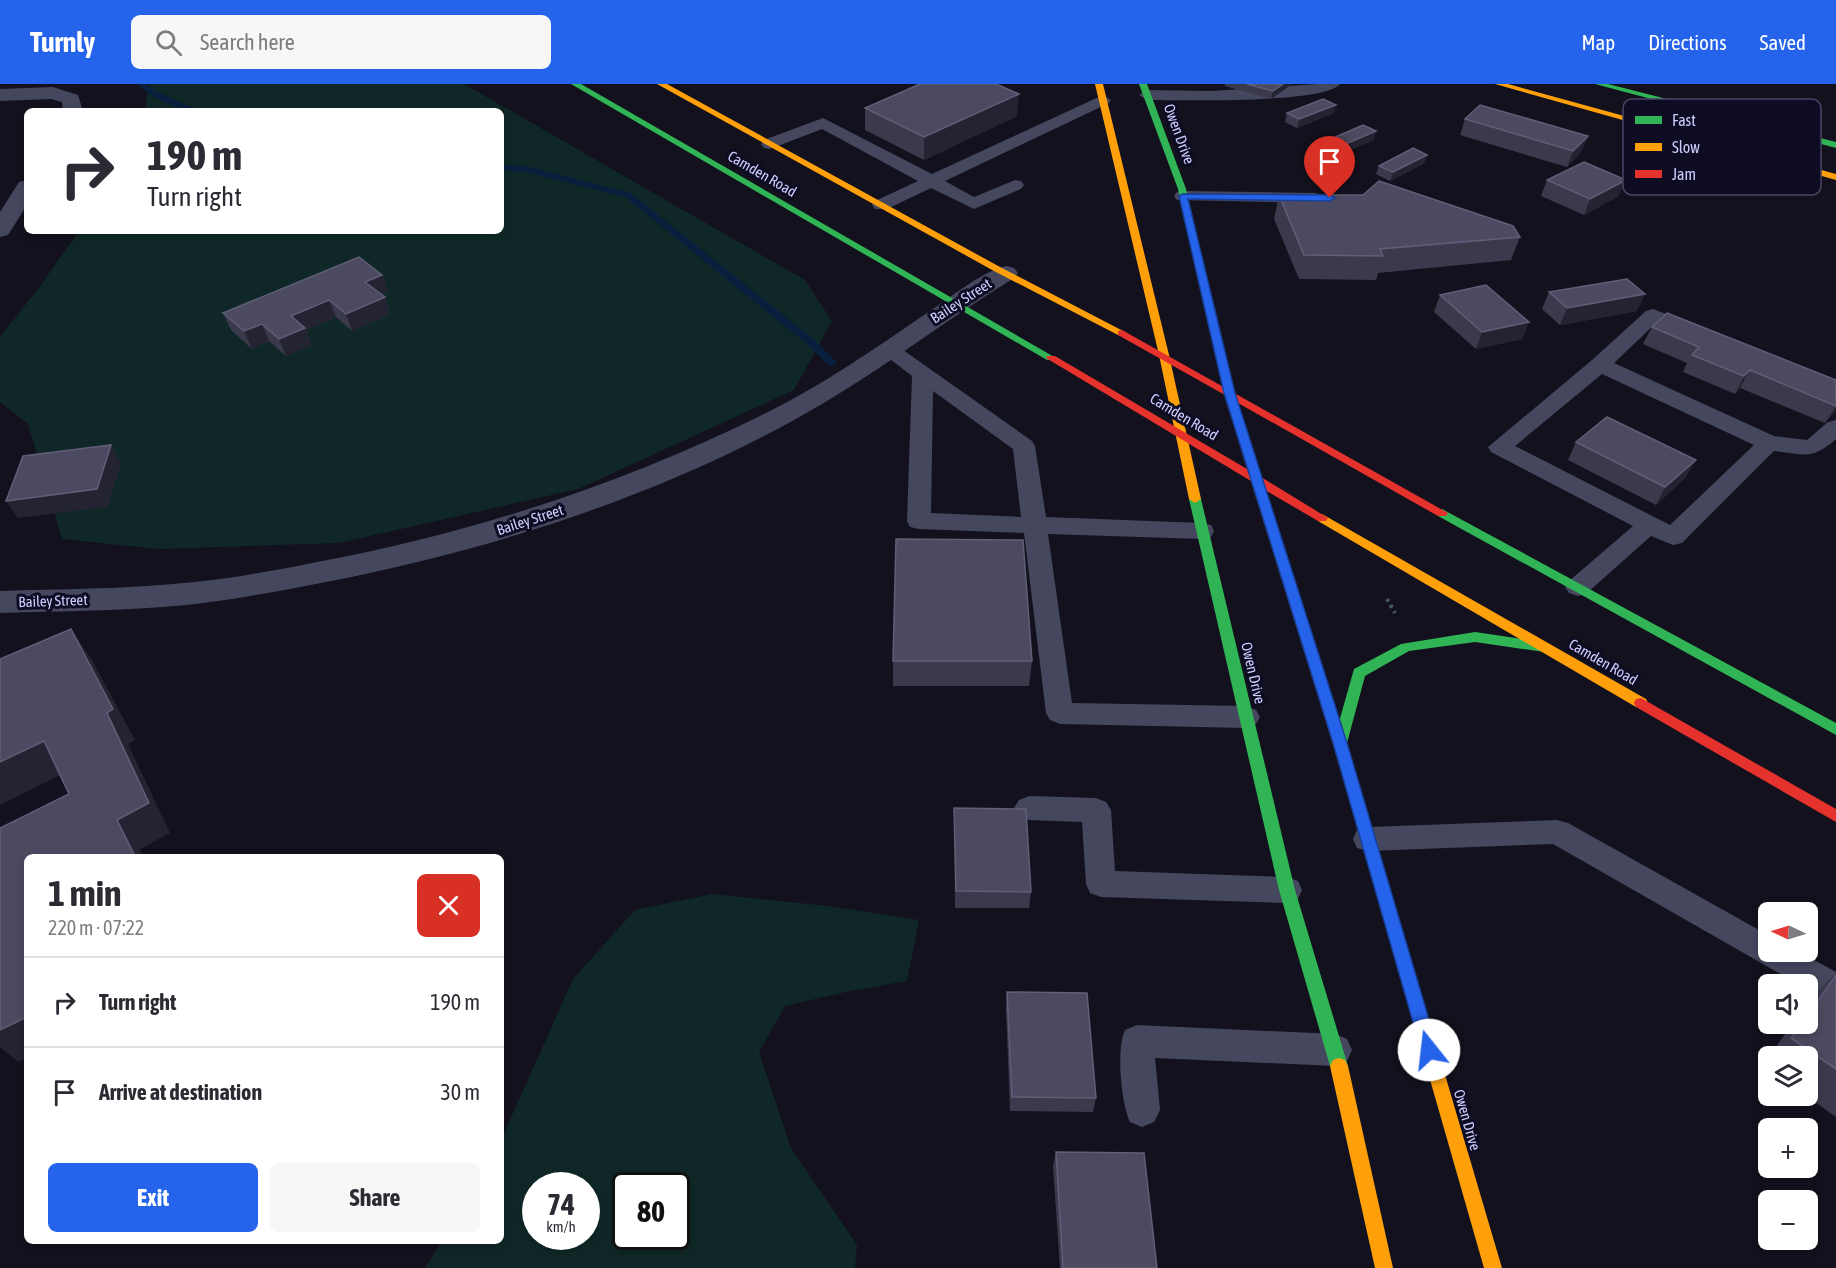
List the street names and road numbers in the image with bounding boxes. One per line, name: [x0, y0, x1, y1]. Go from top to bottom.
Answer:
street label: Owen Drive: [1161, 101, 1198, 166]
street label: Camden Road: [725, 147, 800, 200]
street label: Bailey Street: [927, 275, 994, 327]
street label: Camden Road: [1147, 390, 1221, 444]
street label: Bailey Street: [494, 501, 565, 538]
street label: Bailey Street: [18, 591, 88, 610]
street label: Camden Road: [1566, 635, 1641, 688]
street label: Owen Drive: [1238, 640, 1269, 706]
street label: Owen Drive: [1451, 1087, 1484, 1153]

